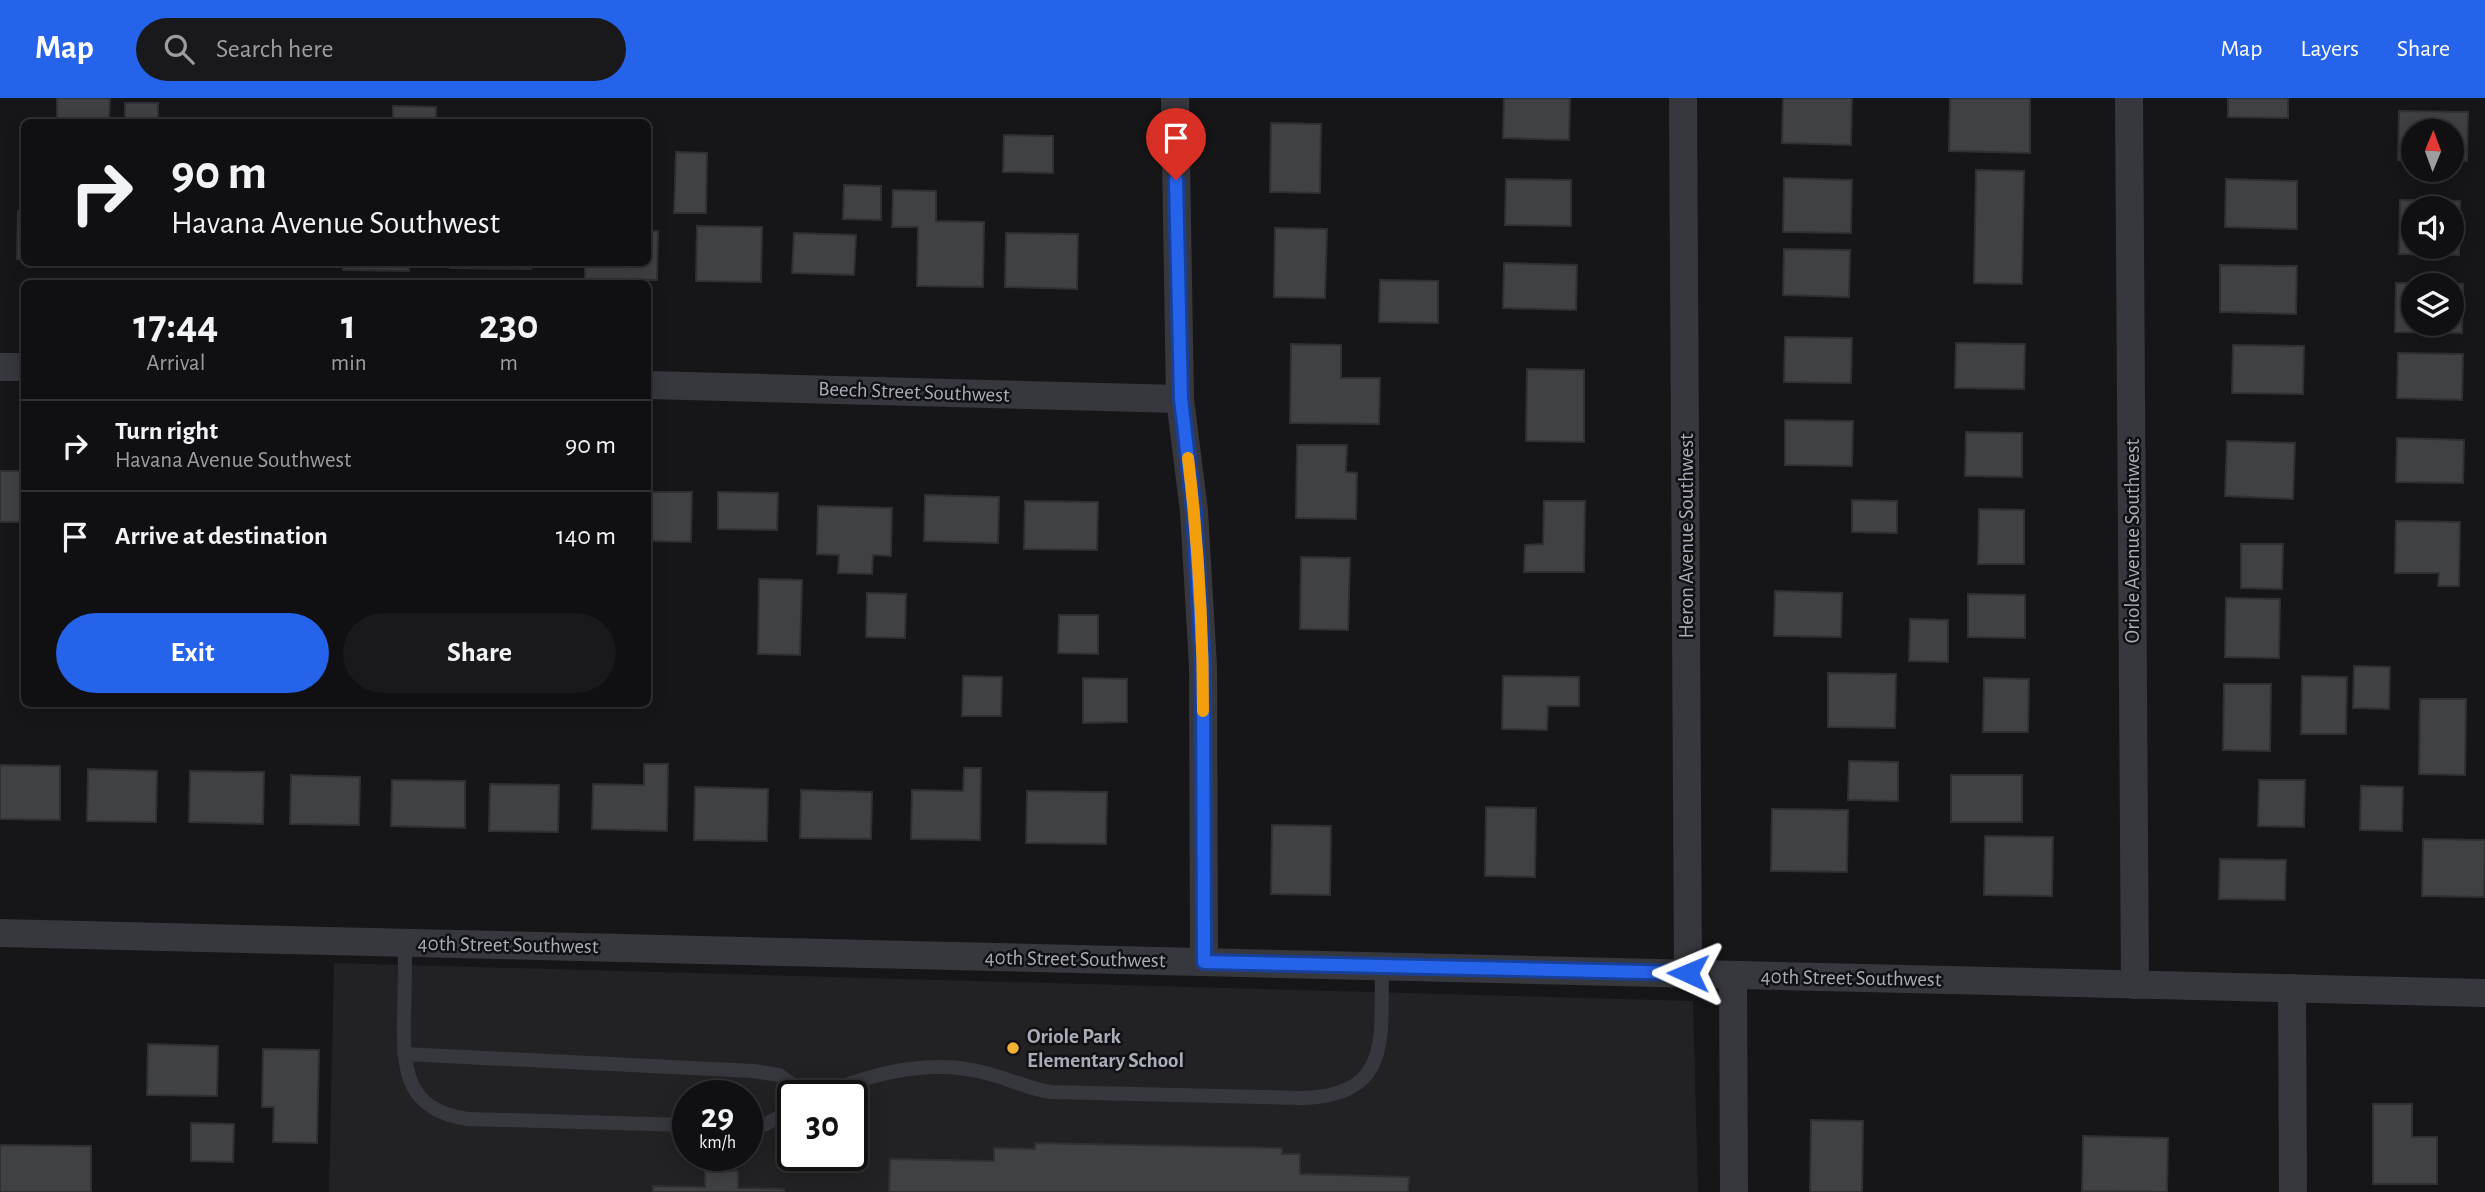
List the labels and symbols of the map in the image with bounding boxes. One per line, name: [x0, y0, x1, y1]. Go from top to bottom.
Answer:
pin: [1146, 108, 1206, 180]
north arrow: [2401, 119, 2464, 182]
street label: Beech Street Southwest: [818, 378, 1010, 406]
street label: Heron Avenue Southwest: [1676, 433, 1697, 639]
street label: Oriole Avenue Southwest: [2122, 439, 2143, 643]
street label: 40th Street Southwest: [417, 933, 599, 957]
position arrow: [1651, 936, 1725, 1010]
street label: 40th Street Southwest: [984, 947, 1166, 971]
street label: 40th Street Southwest: [1760, 966, 1942, 990]
place label: Oriole Park Elementary School: [1027, 1026, 1184, 1071]
marker: Oriole Park Elementary School: [1005, 1040, 1021, 1056]
speed limit sign: 30: [777, 1080, 868, 1171]

